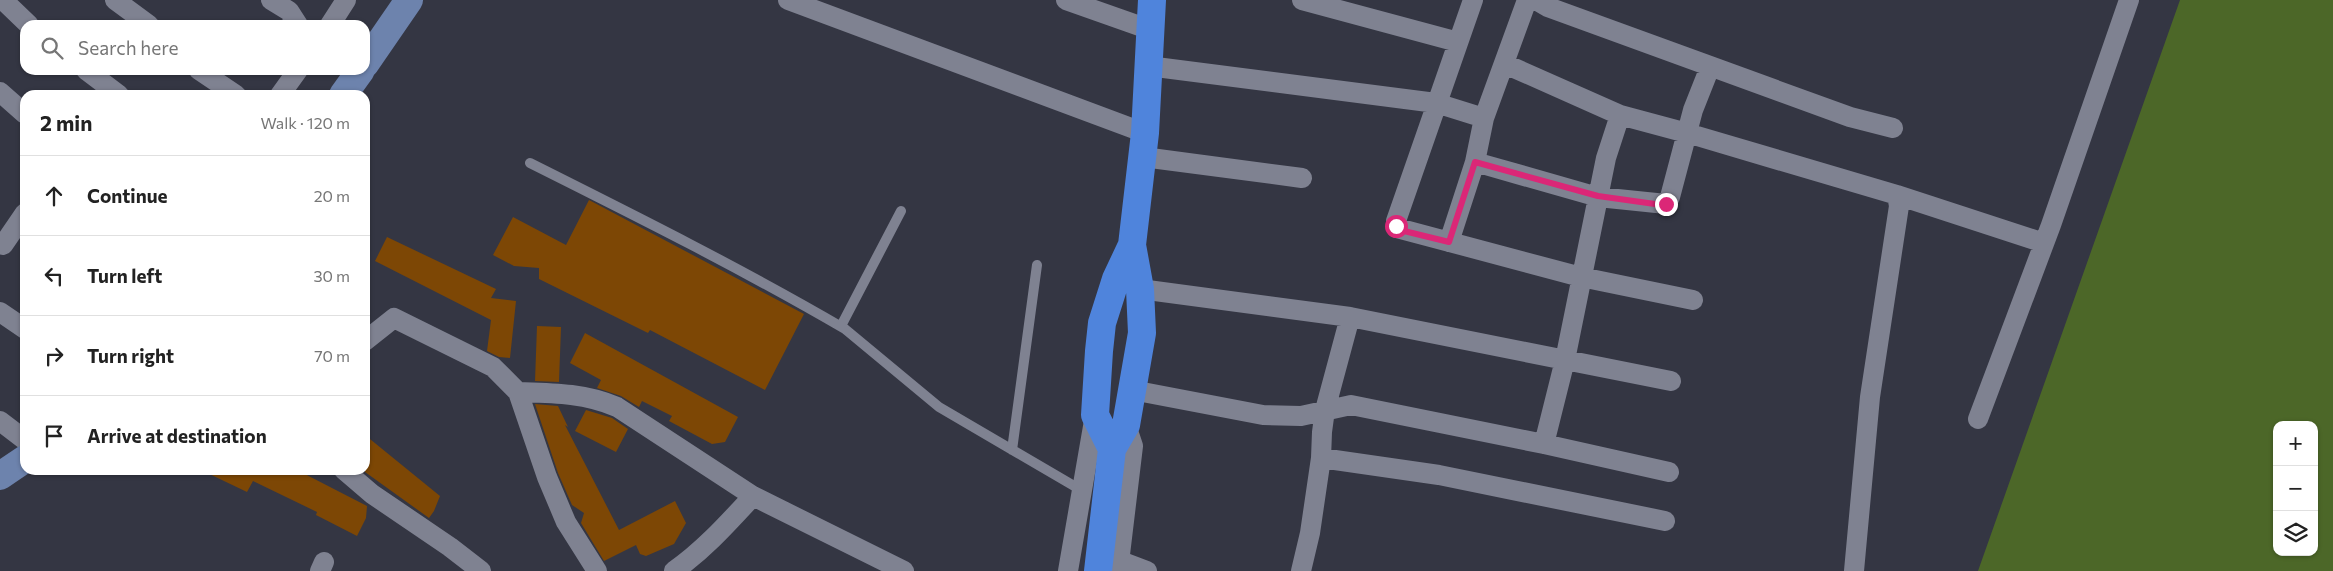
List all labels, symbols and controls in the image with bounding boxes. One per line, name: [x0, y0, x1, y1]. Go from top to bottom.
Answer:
search box: [20, 20, 370, 75]
icon: search: [38, 34, 66, 62]
text: Search here: [78, 36, 178, 59]
text: 2 min: [40, 110, 92, 135]
text: Walk · 120 m: [260, 113, 350, 132]
icon: ahead: [40, 182, 68, 210]
text: Continue: [87, 184, 167, 207]
text: 20 m: [314, 186, 350, 205]
route end: [1655, 193, 1678, 216]
route start: [1385, 215, 1408, 238]
icon: left: [40, 262, 68, 290]
text: Turn left: [87, 264, 162, 287]
text: 30 m: [313, 266, 350, 285]
icon: right: [40, 342, 68, 370]
text: Turn right: [87, 344, 174, 367]
text: 70 m: [314, 346, 350, 365]
map controls: [2273, 421, 2318, 556]
button: +: [2273, 421, 2318, 466]
icon: arrive: [40, 422, 68, 450]
text: Arrive at destination: [87, 424, 267, 447]
button: −: [2273, 466, 2318, 511]
button: layers: [2273, 511, 2318, 556]

